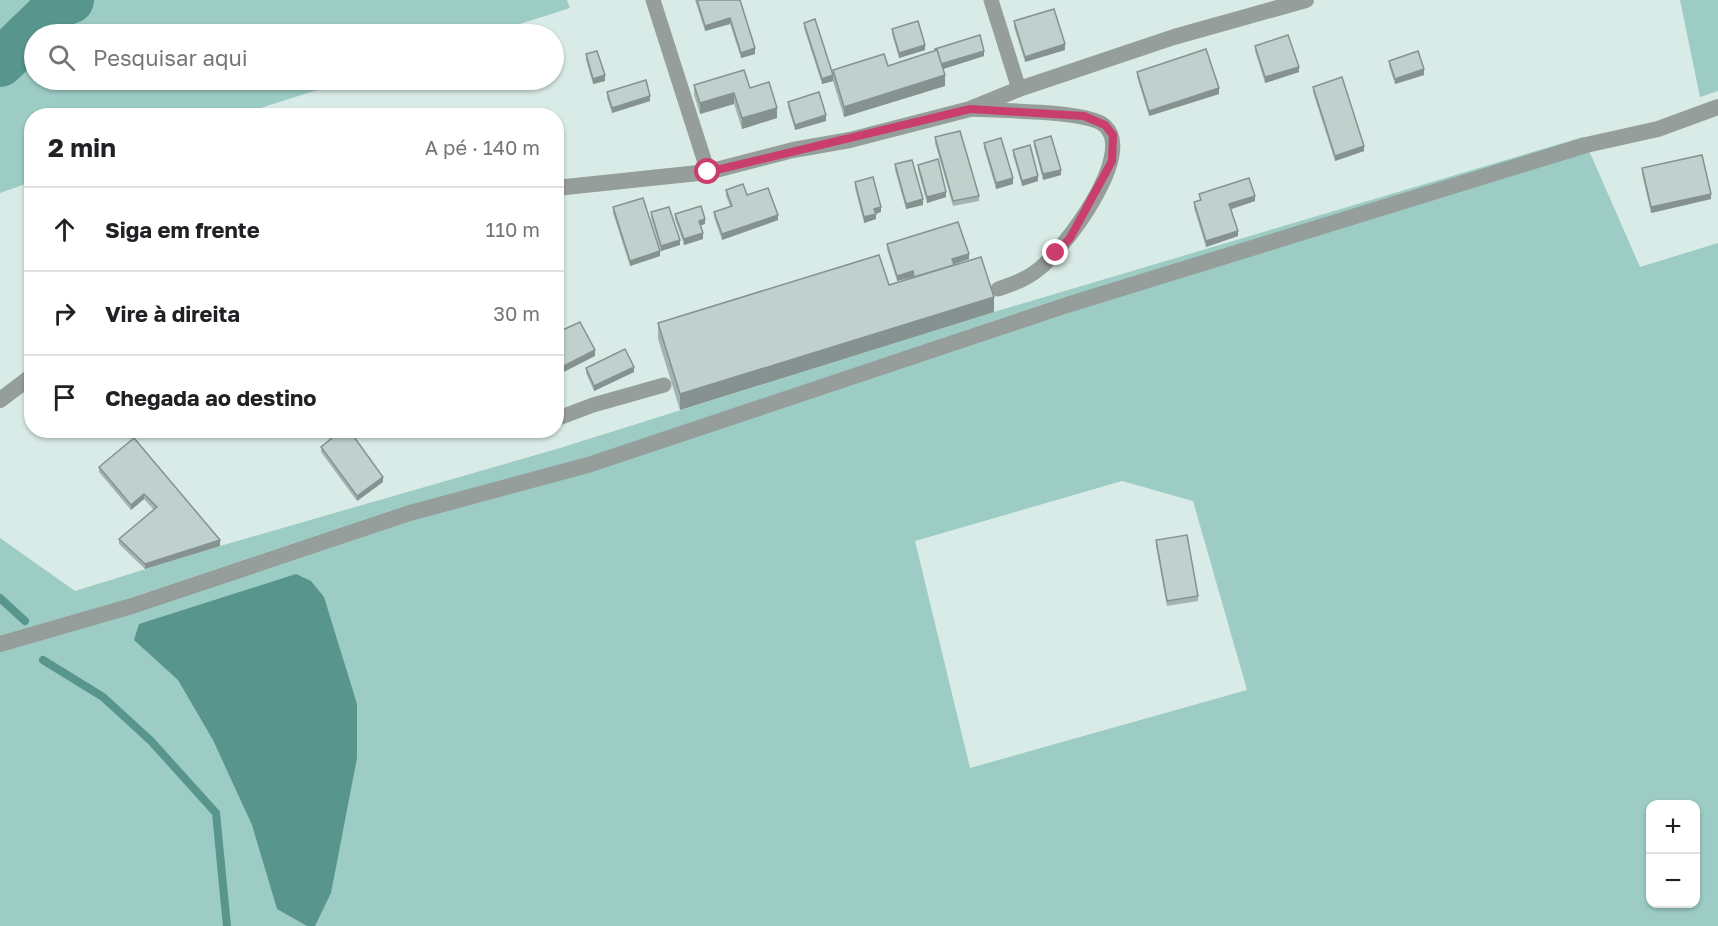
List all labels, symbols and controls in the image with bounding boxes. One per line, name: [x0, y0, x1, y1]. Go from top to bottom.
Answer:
search box: [24, 24, 564, 90]
icon: search: [45, 41, 78, 74]
text: Pesquisar aqui: [93, 44, 248, 71]
text: 2 min: [48, 132, 116, 163]
text: A pé · 140 m: [425, 135, 540, 159]
route start: [694, 158, 720, 184]
icon: ahead: [48, 213, 81, 246]
text: Siga em frente: [105, 216, 260, 243]
text: 110 m: [486, 217, 540, 241]
route end: [1042, 239, 1068, 265]
icon: right: [48, 297, 81, 330]
text: Vire à direita: [105, 300, 240, 327]
text: 30 m: [493, 301, 540, 325]
icon: arrive: [48, 381, 81, 414]
text: Chegada ao destino: [105, 384, 317, 411]
map controls: [1646, 800, 1700, 908]
button: +: [1646, 800, 1700, 854]
button: −: [1646, 854, 1700, 908]

